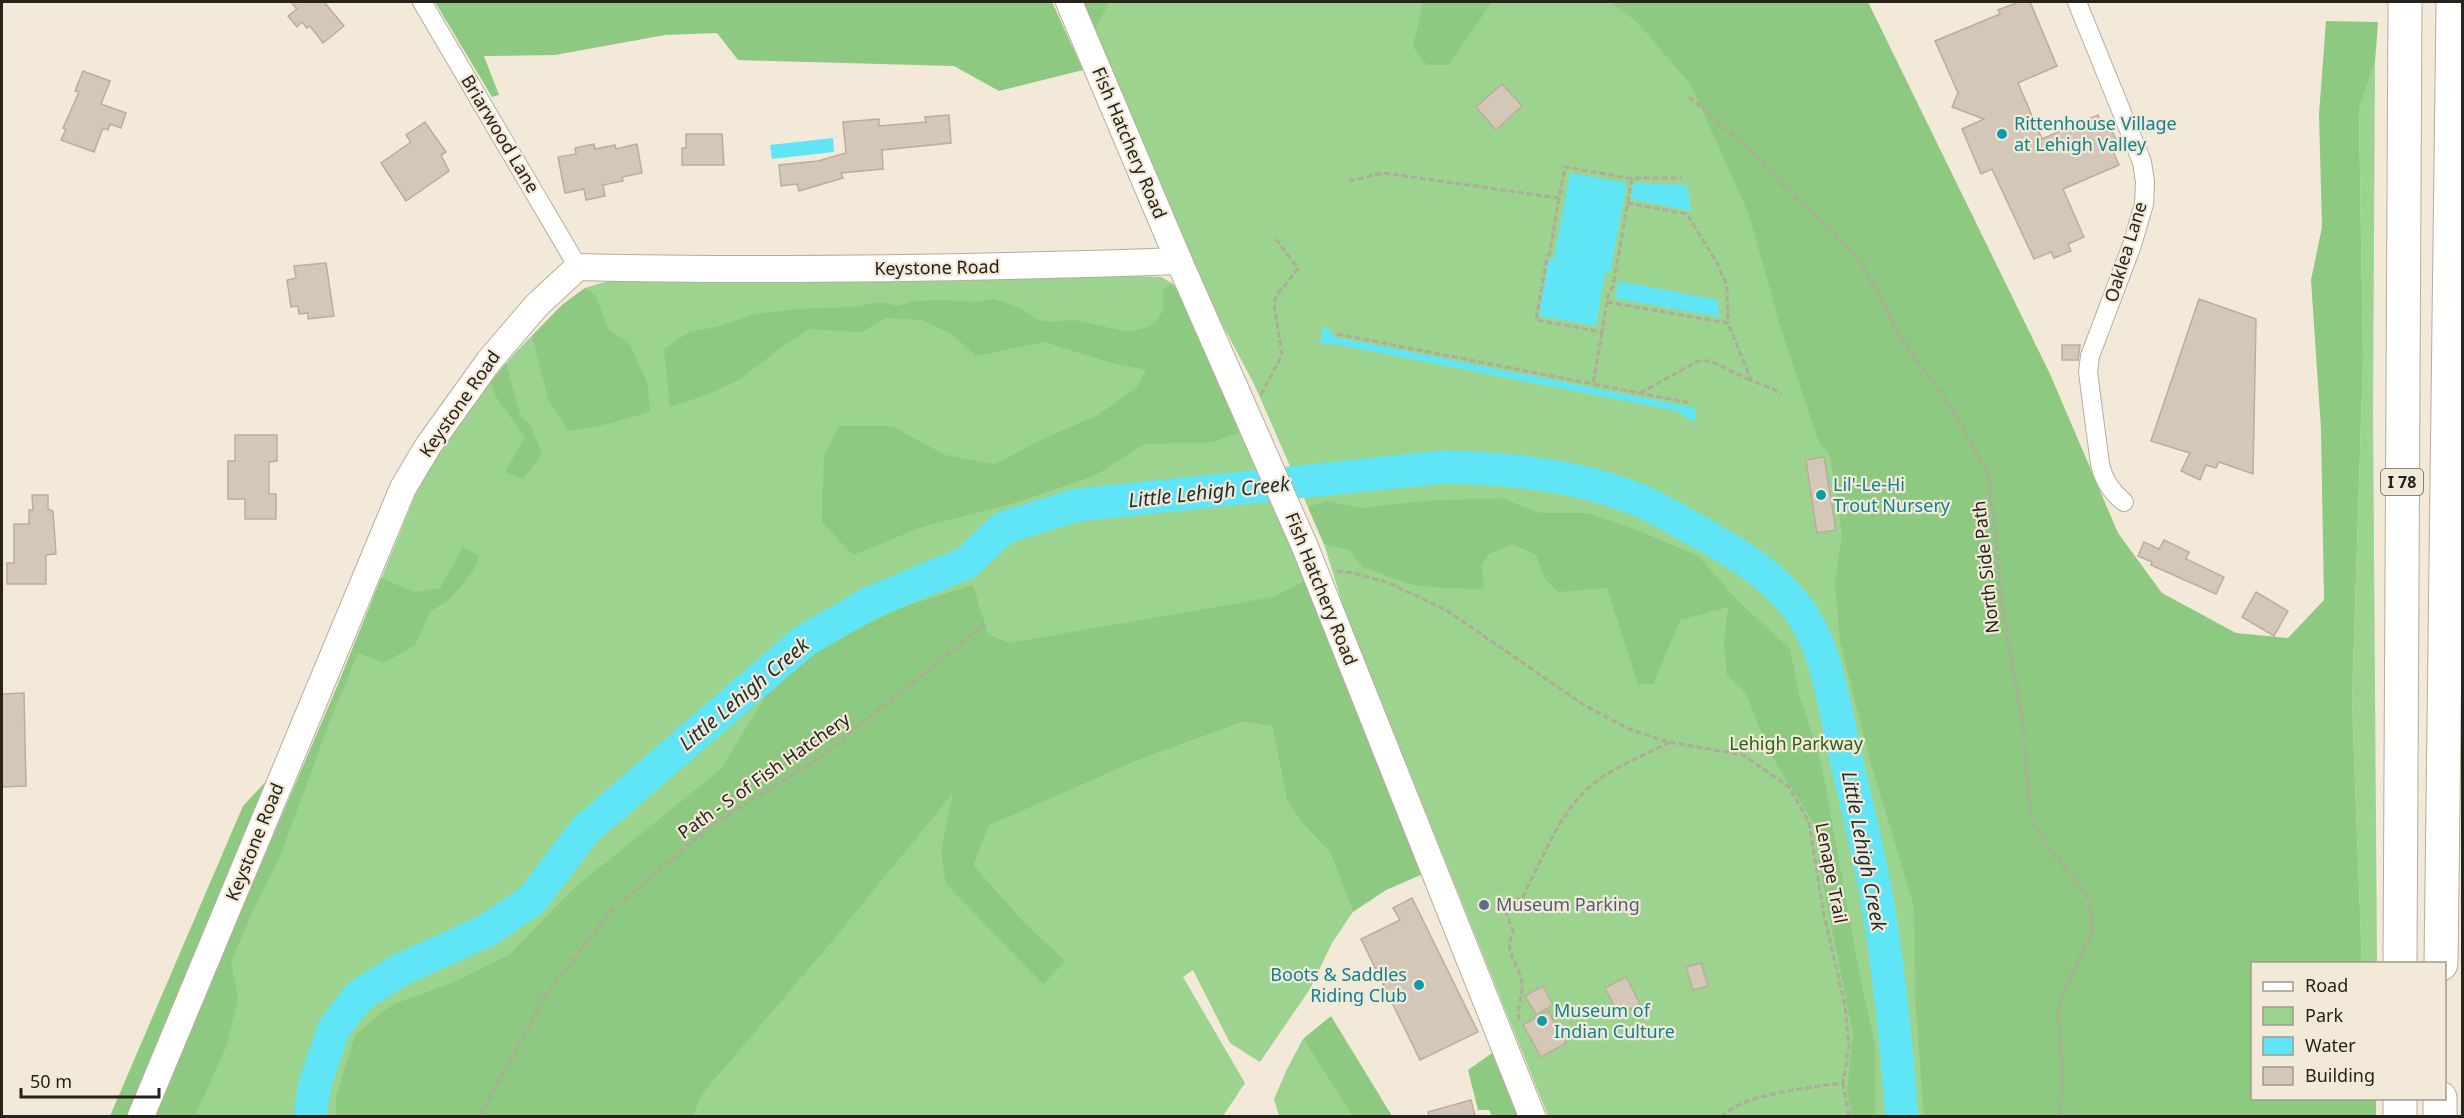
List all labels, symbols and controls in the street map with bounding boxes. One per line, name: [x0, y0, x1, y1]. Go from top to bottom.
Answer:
street label: Fish Hatchery Road: [1087, 63, 1173, 222]
street label: Briarwood Lane: [456, 70, 546, 197]
place label: Rittenhouse Village at Lehigh Valley: [2014, 111, 2177, 156]
marker: Rittenhouse Village at Lehigh Valley: [1995, 127, 2009, 141]
street label: Oaklea Lane: [2098, 198, 2152, 305]
street label: Keystone Road: [874, 254, 1000, 280]
street label: Keystone Road: [413, 345, 505, 462]
water label: Little Lehigh Creek: [1127, 469, 1292, 513]
road number: I 78: [2381, 469, 2423, 495]
place label: Lil'-Le-Hi Trout Nursery: [1833, 472, 1951, 517]
marker: Lil'-Le-Hi Trout Nursery: [1814, 488, 1828, 502]
street label: North Side Path: [1966, 500, 2004, 635]
street label: Fish Hatchery Road: [1280, 509, 1364, 669]
water label: Little Lehigh Creek: [673, 630, 815, 756]
street label: Path - S of Fish Hatchery: [673, 706, 855, 844]
park label: Lehigh Parkway: [1729, 731, 1864, 755]
water label: Little Lehigh Creek: [1836, 769, 1893, 934]
street label: Keystone Road: [219, 779, 289, 904]
street label: Lenape Trail: [1810, 820, 1854, 925]
place label: Museum Parking: [1496, 892, 1640, 916]
marker: Museum Parking: [1477, 898, 1491, 912]
place label: Boots & Saddles Riding Club: [1270, 962, 1407, 1007]
legend: [2251, 962, 2446, 1100]
text: Road: [2305, 973, 2348, 997]
marker: Boots & Saddles Riding Club: [1412, 978, 1426, 992]
place label: Museum of Indian Culture: [1554, 998, 1675, 1043]
text: Park: [2305, 1003, 2343, 1027]
marker: Museum of Indian Culture: [1535, 1014, 1549, 1028]
text: Water: [2305, 1033, 2356, 1057]
scale bar: [21, 1061, 159, 1099]
text: Building: [2305, 1063, 2375, 1087]
text: 50 m: [30, 1069, 72, 1093]

